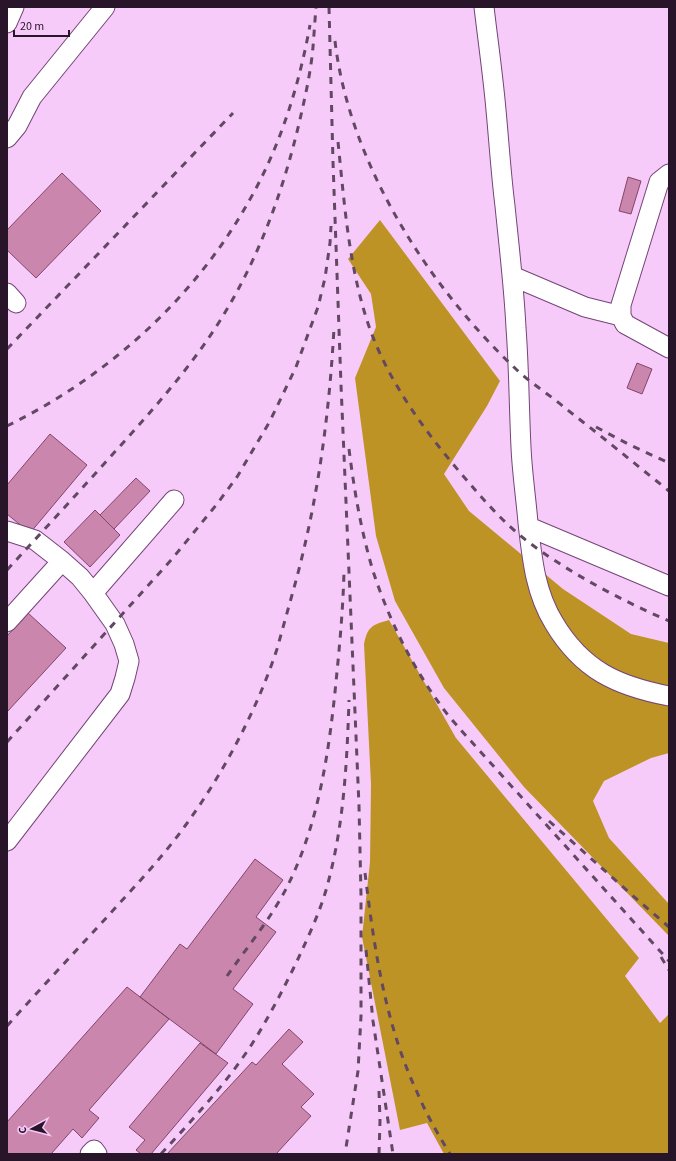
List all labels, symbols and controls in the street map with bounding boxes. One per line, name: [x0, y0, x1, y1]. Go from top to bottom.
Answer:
scale bar: [14, 12, 69, 38]
text: 20 m: [20, 18, 44, 35]
north arrow: [12, 1109, 52, 1149]
text: С: [15, 1125, 30, 1134]

